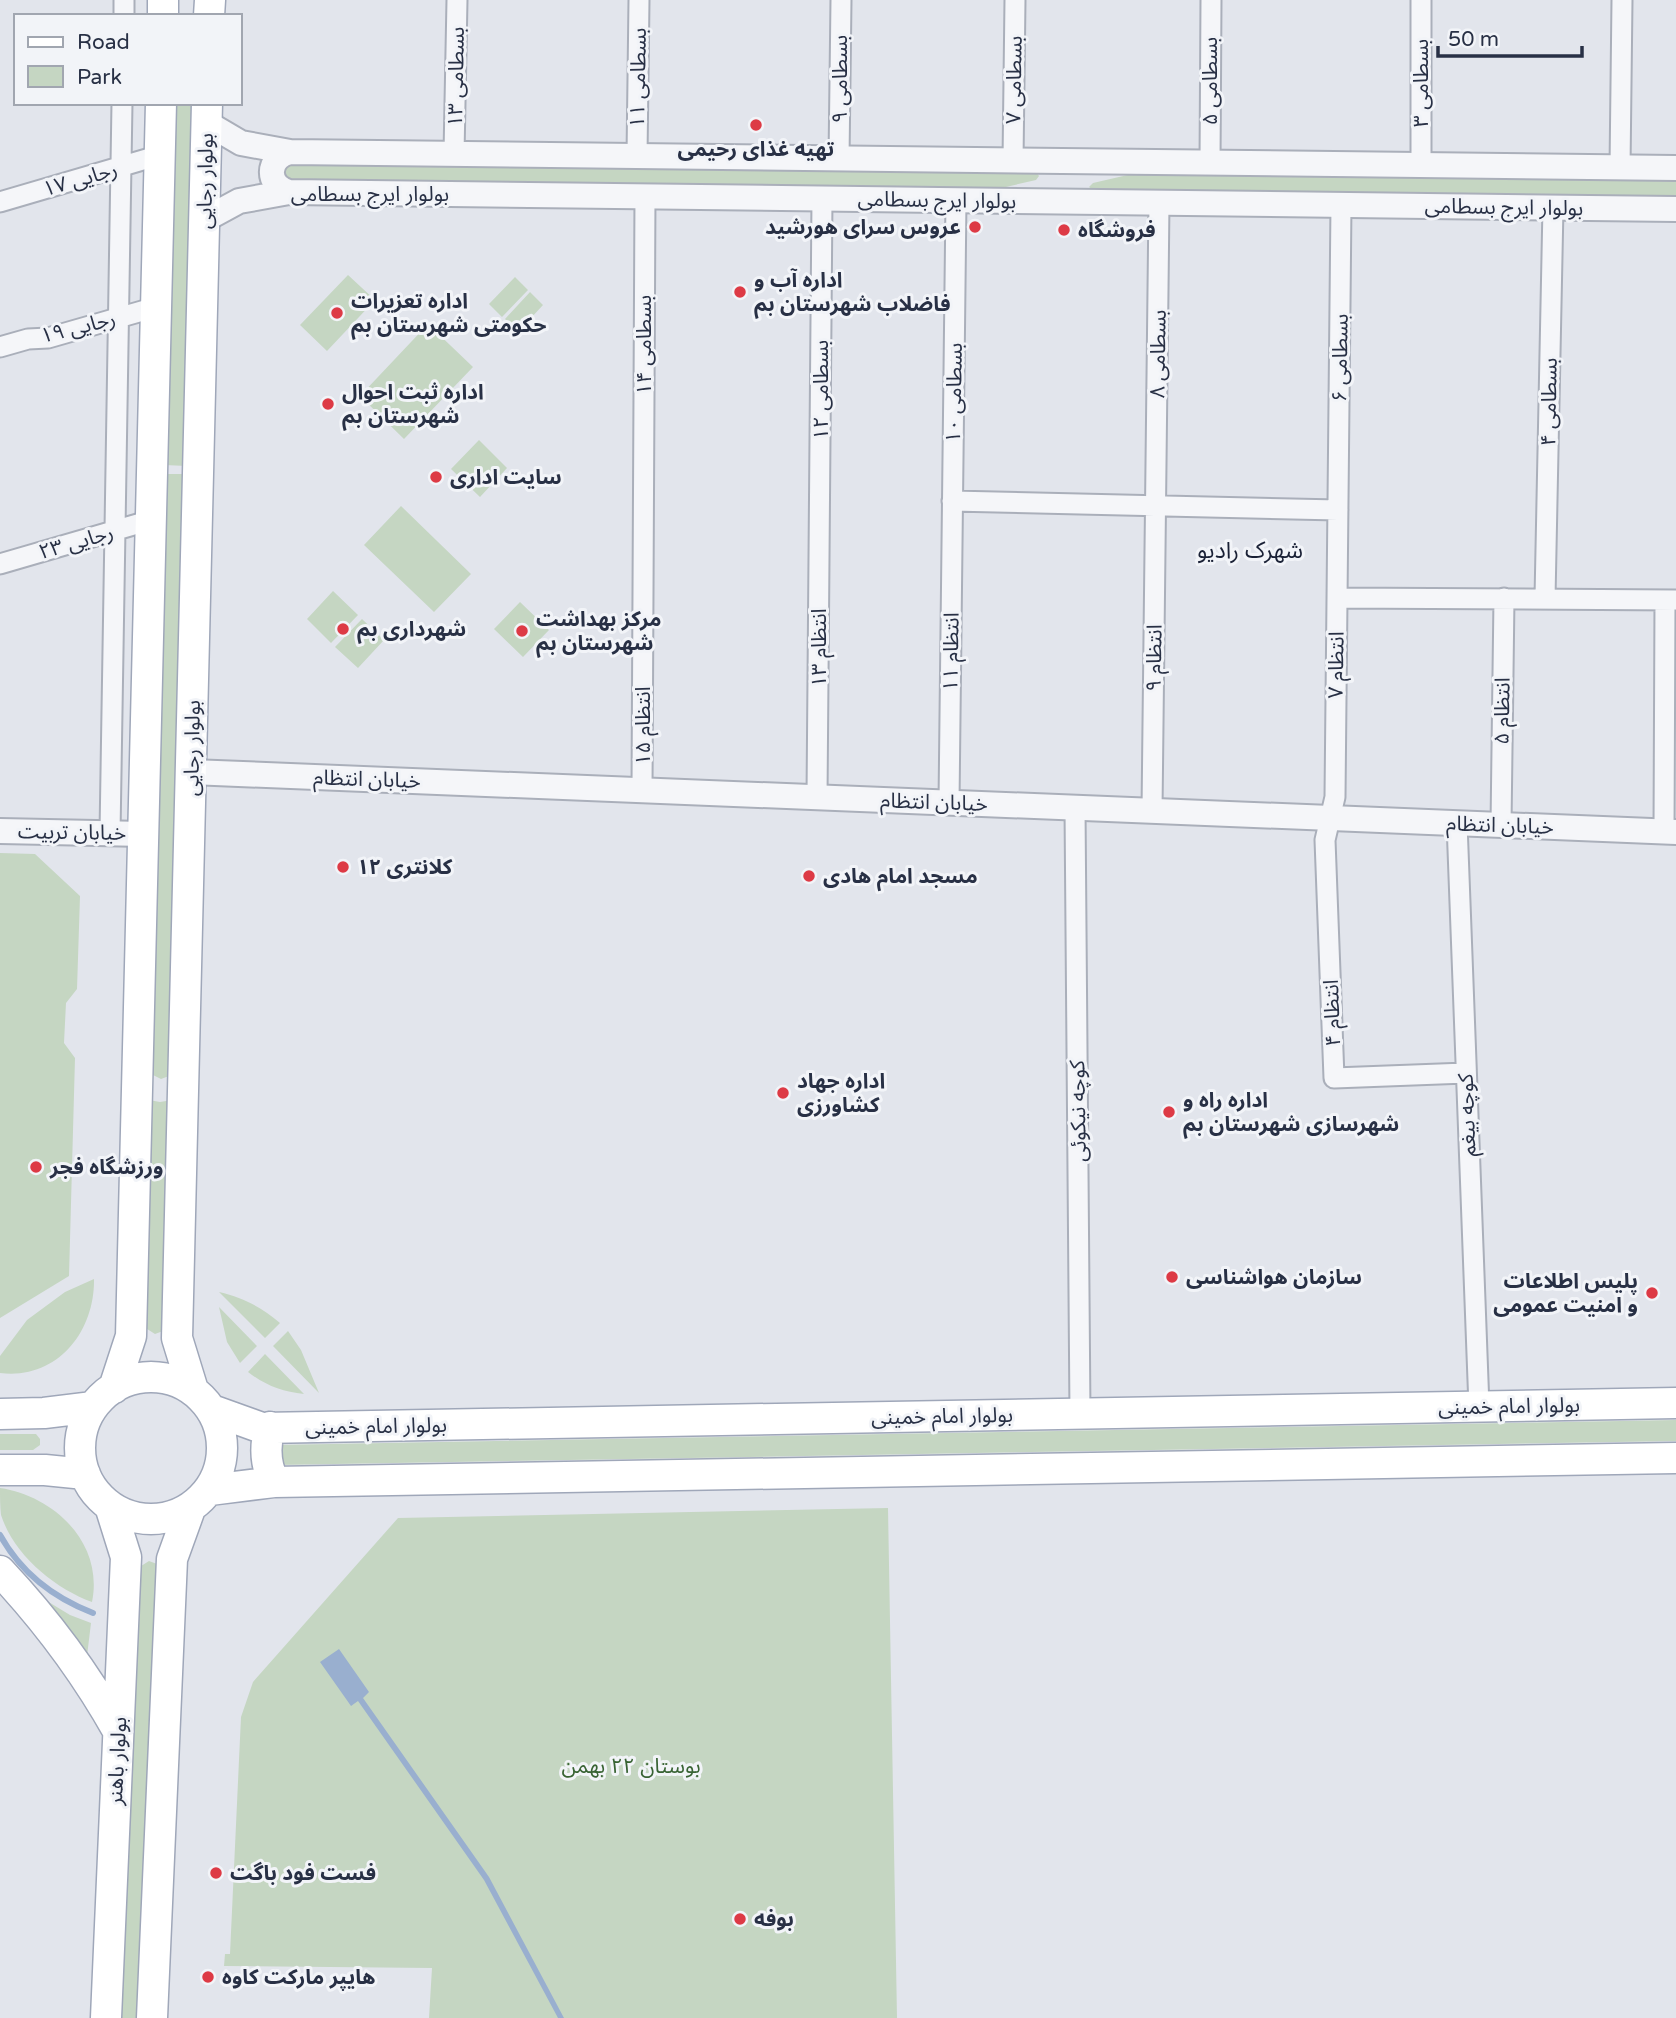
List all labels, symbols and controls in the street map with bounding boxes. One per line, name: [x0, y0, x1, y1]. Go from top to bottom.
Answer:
legend: [14, 14, 242, 105]
scale bar: [1438, 14, 1582, 58]
street label: بسطامی ۱۳: [443, 27, 470, 127]
text: 50 m: [1448, 27, 1499, 52]
street label: بسطامی ۱۱: [625, 28, 652, 128]
text: Road: [77, 30, 130, 55]
street label: بسطامی ۹: [828, 35, 853, 123]
street label: بسطامی ۷: [1001, 36, 1028, 124]
street label: بسطامی ۵: [1198, 37, 1223, 125]
street label: بسطامی ۳: [1409, 39, 1434, 127]
text: Park: [77, 65, 122, 90]
marker: تهیه غذای رحیمی: [748, 117, 764, 133]
street label: بولوار رجایی: [192, 133, 219, 229]
place label: تهیه غذای رحیمی: [678, 137, 835, 162]
street label: رجایی ۱۷: [40, 157, 120, 202]
street label: بولوار ایرج بسطامی: [291, 182, 449, 209]
street label: بولوار ایرج بسطامی: [857, 187, 1016, 216]
street label: بولوار ایرج بسطامی: [1424, 194, 1583, 223]
place label: عروس سرای هورشید: [765, 215, 961, 240]
place label: فروشگاه: [1078, 218, 1156, 243]
marker: عروس سرای هورشید: [967, 219, 983, 235]
marker: فروشگاه: [1056, 222, 1072, 238]
place label: اداره آب و فاضلاب شهرستان بم: [754, 268, 951, 319]
marker: اداره آب و فاضلاب شهرستان بم: [732, 284, 748, 300]
place label: اداره تعزیرات حکومتی شهرستان بم: [351, 289, 547, 340]
street label: بسطامی ۱۴: [632, 295, 657, 395]
marker: اداره تعزیرات حکومتی شهرستان بم: [329, 305, 345, 321]
street label: رجایی ۱۹: [38, 306, 118, 349]
street label: بسطامی ۸: [1145, 310, 1172, 398]
street label: بسطامی ۶: [1327, 314, 1354, 402]
street label: بسطامی ۱۲: [809, 340, 834, 440]
street label: بسطامی ۱۰: [941, 343, 968, 443]
street label: بسطامی ۴: [1536, 358, 1563, 446]
place label: اداره ثبت احوال شهرستان بم: [342, 380, 484, 431]
marker: اداره ثبت احوال شهرستان بم: [320, 396, 336, 412]
place label: سایت اداری: [450, 465, 562, 490]
marker: سایت اداری: [428, 469, 444, 485]
street label: رجایی ۲۳: [36, 520, 116, 565]
district label: شهرک رادیو: [1197, 537, 1303, 565]
place label: مرکز بهداشت شهرستان بم: [536, 607, 662, 658]
street label: انتظام ۱۳: [807, 608, 835, 688]
street label: انتظام ۱۱: [938, 612, 968, 692]
place label: شهرداری بم: [357, 617, 466, 644]
marker: شهرداری بم: [335, 621, 351, 637]
marker: مرکز بهداشت شهرستان بم: [514, 623, 530, 639]
street label: انتظام ۹: [1141, 624, 1171, 692]
street label: انتظام ۷: [1323, 631, 1353, 699]
street label: انتظام ۵: [1489, 677, 1519, 745]
street label: انتظام ۱۵: [631, 686, 659, 766]
street label: بولوار رجایی: [179, 700, 206, 796]
street label: خیابان انتظام: [313, 765, 421, 797]
street label: خیابان انتظام: [880, 788, 988, 820]
street label: خیابان انتظام: [1446, 811, 1554, 843]
street label: خیابان تربیت: [18, 819, 126, 846]
place label: کلانتری ۱۲: [357, 855, 453, 880]
marker: کلانتری ۱۲: [335, 859, 351, 875]
place label: مسجد امام هادی: [823, 864, 978, 892]
marker: مسجد امام هادی: [801, 868, 817, 884]
street label: انتظام ۴: [1319, 979, 1349, 1047]
street label: کوچه نیکوئی: [1065, 1060, 1092, 1162]
place label: اداره جهاد کشاورزی: [797, 1069, 885, 1118]
street label: کوچه بیغم: [1454, 1073, 1483, 1157]
marker: اداره جهاد کشاورزی: [775, 1085, 791, 1101]
place label: اداره راه و شهرسازی شهرستان بم: [1183, 1088, 1399, 1139]
marker: اداره راه و شهرسازی شهرستان بم: [1161, 1104, 1177, 1120]
place label: ورزشگاه فجر: [49, 1155, 163, 1180]
marker: ورزشگاه فجر: [28, 1159, 44, 1175]
place label: سازمان هواشناسی: [1186, 1265, 1362, 1290]
marker: سازمان هواشناسی: [1164, 1269, 1180, 1285]
place label: پلیس اطلاعات و امنیت عمومی: [1493, 1269, 1638, 1318]
marker: پلیس اطلاعات و امنیت عمومی: [1644, 1285, 1660, 1301]
street label: بولوار امام خمینی: [1438, 1393, 1580, 1423]
street label: بولوار امام خمینی: [871, 1403, 1013, 1433]
street label: بولوار امام خمینی: [305, 1413, 447, 1443]
street label: بولوار باهنر: [103, 1716, 132, 1807]
park label: بوستان ۲۲ بهمن: [561, 1754, 701, 1779]
place label: فست فود باگت: [230, 1861, 376, 1886]
marker: فست فود باگت: [208, 1865, 224, 1881]
place label: بوفه: [754, 1907, 794, 1932]
marker: بوفه: [732, 1911, 748, 1927]
place label: هایپر مارکت کاوه: [222, 1965, 375, 1991]
marker: هایپر مارکت کاوه: [200, 1969, 216, 1985]

